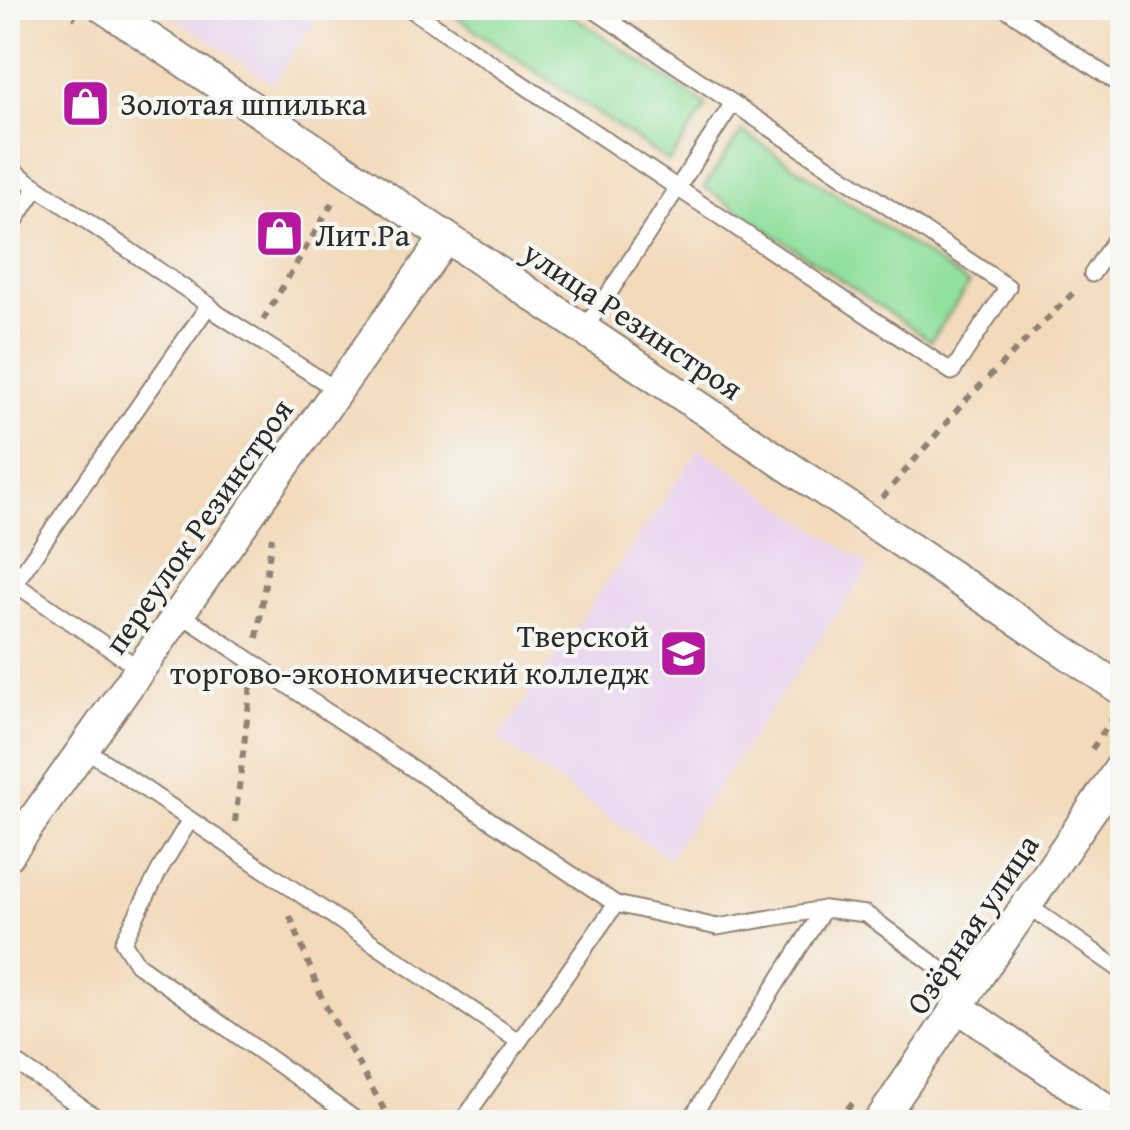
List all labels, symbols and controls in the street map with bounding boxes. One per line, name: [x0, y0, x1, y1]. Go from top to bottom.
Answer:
shop icon: Золотая шпилька: [59, 77, 111, 129]
place label: Золотая шпилька: [120, 80, 368, 127]
shop icon: Лит.Ра: [254, 208, 306, 260]
place label: Лит.Ра: [315, 211, 411, 258]
street label: улица Резинстроя: [513, 228, 752, 411]
street label: переулок Резинстроя: [92, 389, 304, 663]
place label: Тверской торгово-экономический колледж: [170, 612, 650, 696]
school or university icon: Тверской торгово-экономический колледж: [658, 627, 710, 679]
street label: Озёрная улица: [894, 824, 1050, 1024]

